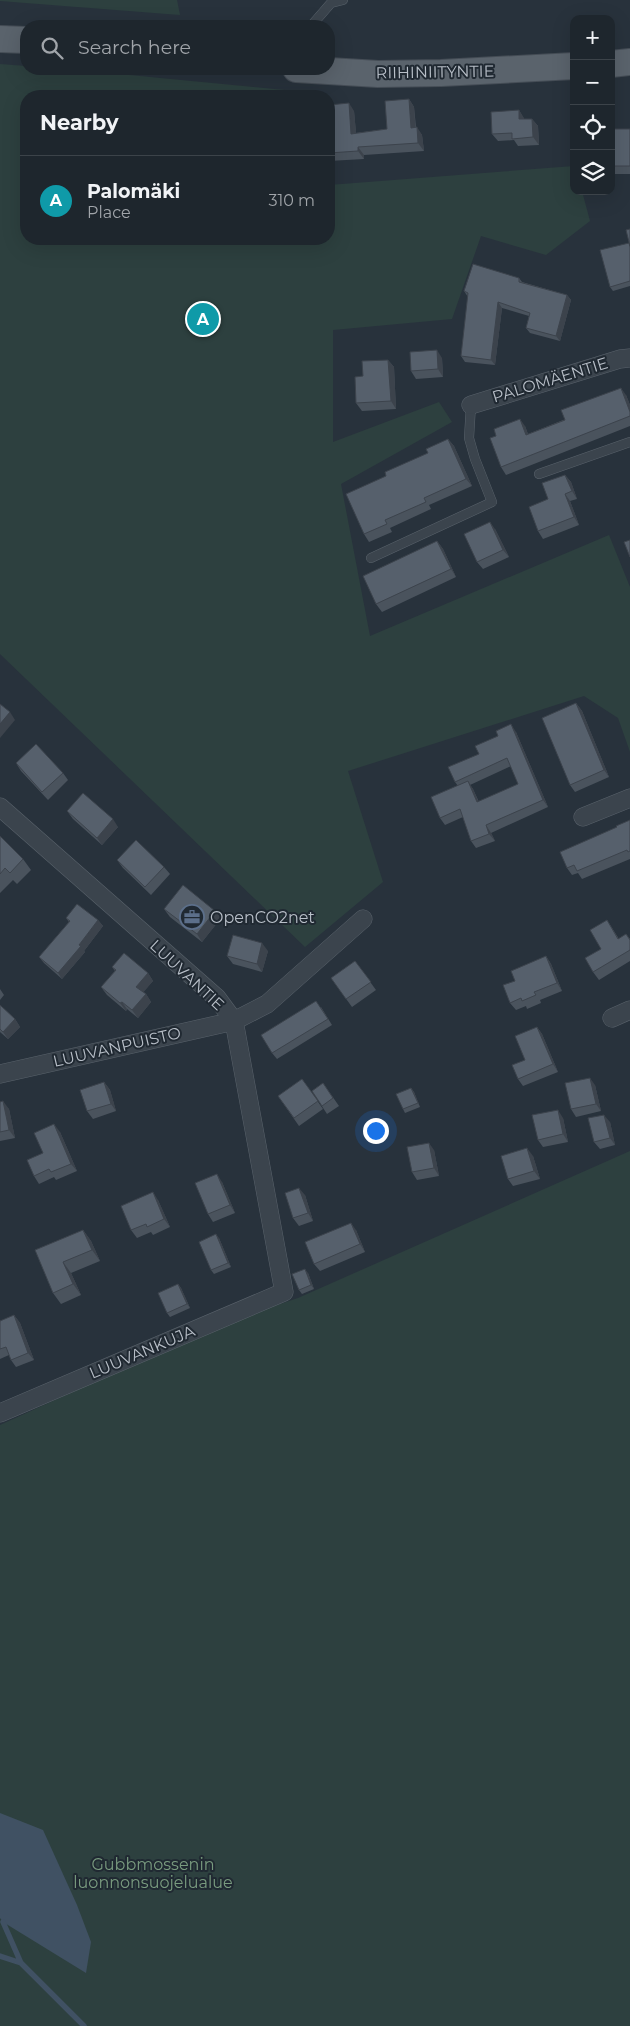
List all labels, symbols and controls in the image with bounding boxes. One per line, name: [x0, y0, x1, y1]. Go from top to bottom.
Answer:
map controls: [570, 15, 615, 195]
button: +: [570, 15, 615, 60]
search box: [20, 20, 335, 75]
icon: search: [38, 34, 66, 62]
text: Search here: [78, 36, 191, 59]
button: −: [570, 60, 615, 105]
street label: RIIHINIITYNTIE: [376, 61, 494, 83]
button: locate: [570, 105, 615, 150]
text: Nearby: [40, 110, 119, 135]
button: layers: [570, 150, 615, 195]
text: Palomäki: [87, 180, 180, 203]
text: A: [50, 191, 62, 210]
text: 310 m: [268, 191, 315, 210]
text: Place: [87, 203, 131, 222]
pin: A: [187, 300, 219, 338]
street label: PALOMÄENTIE: [490, 352, 610, 407]
office icon: OpenCO2net: [179, 904, 205, 930]
place label: OpenCO2net: [210, 908, 315, 927]
street label: LUUVANTIE: [146, 936, 228, 1014]
street label: LUUVANPUISTO: [51, 1023, 183, 1071]
your location: [363, 1118, 389, 1144]
street label: LUUVANKUJA: [86, 1321, 198, 1383]
park label: Gubbmossenin luonnonsuojelualue: [73, 1855, 233, 1892]

